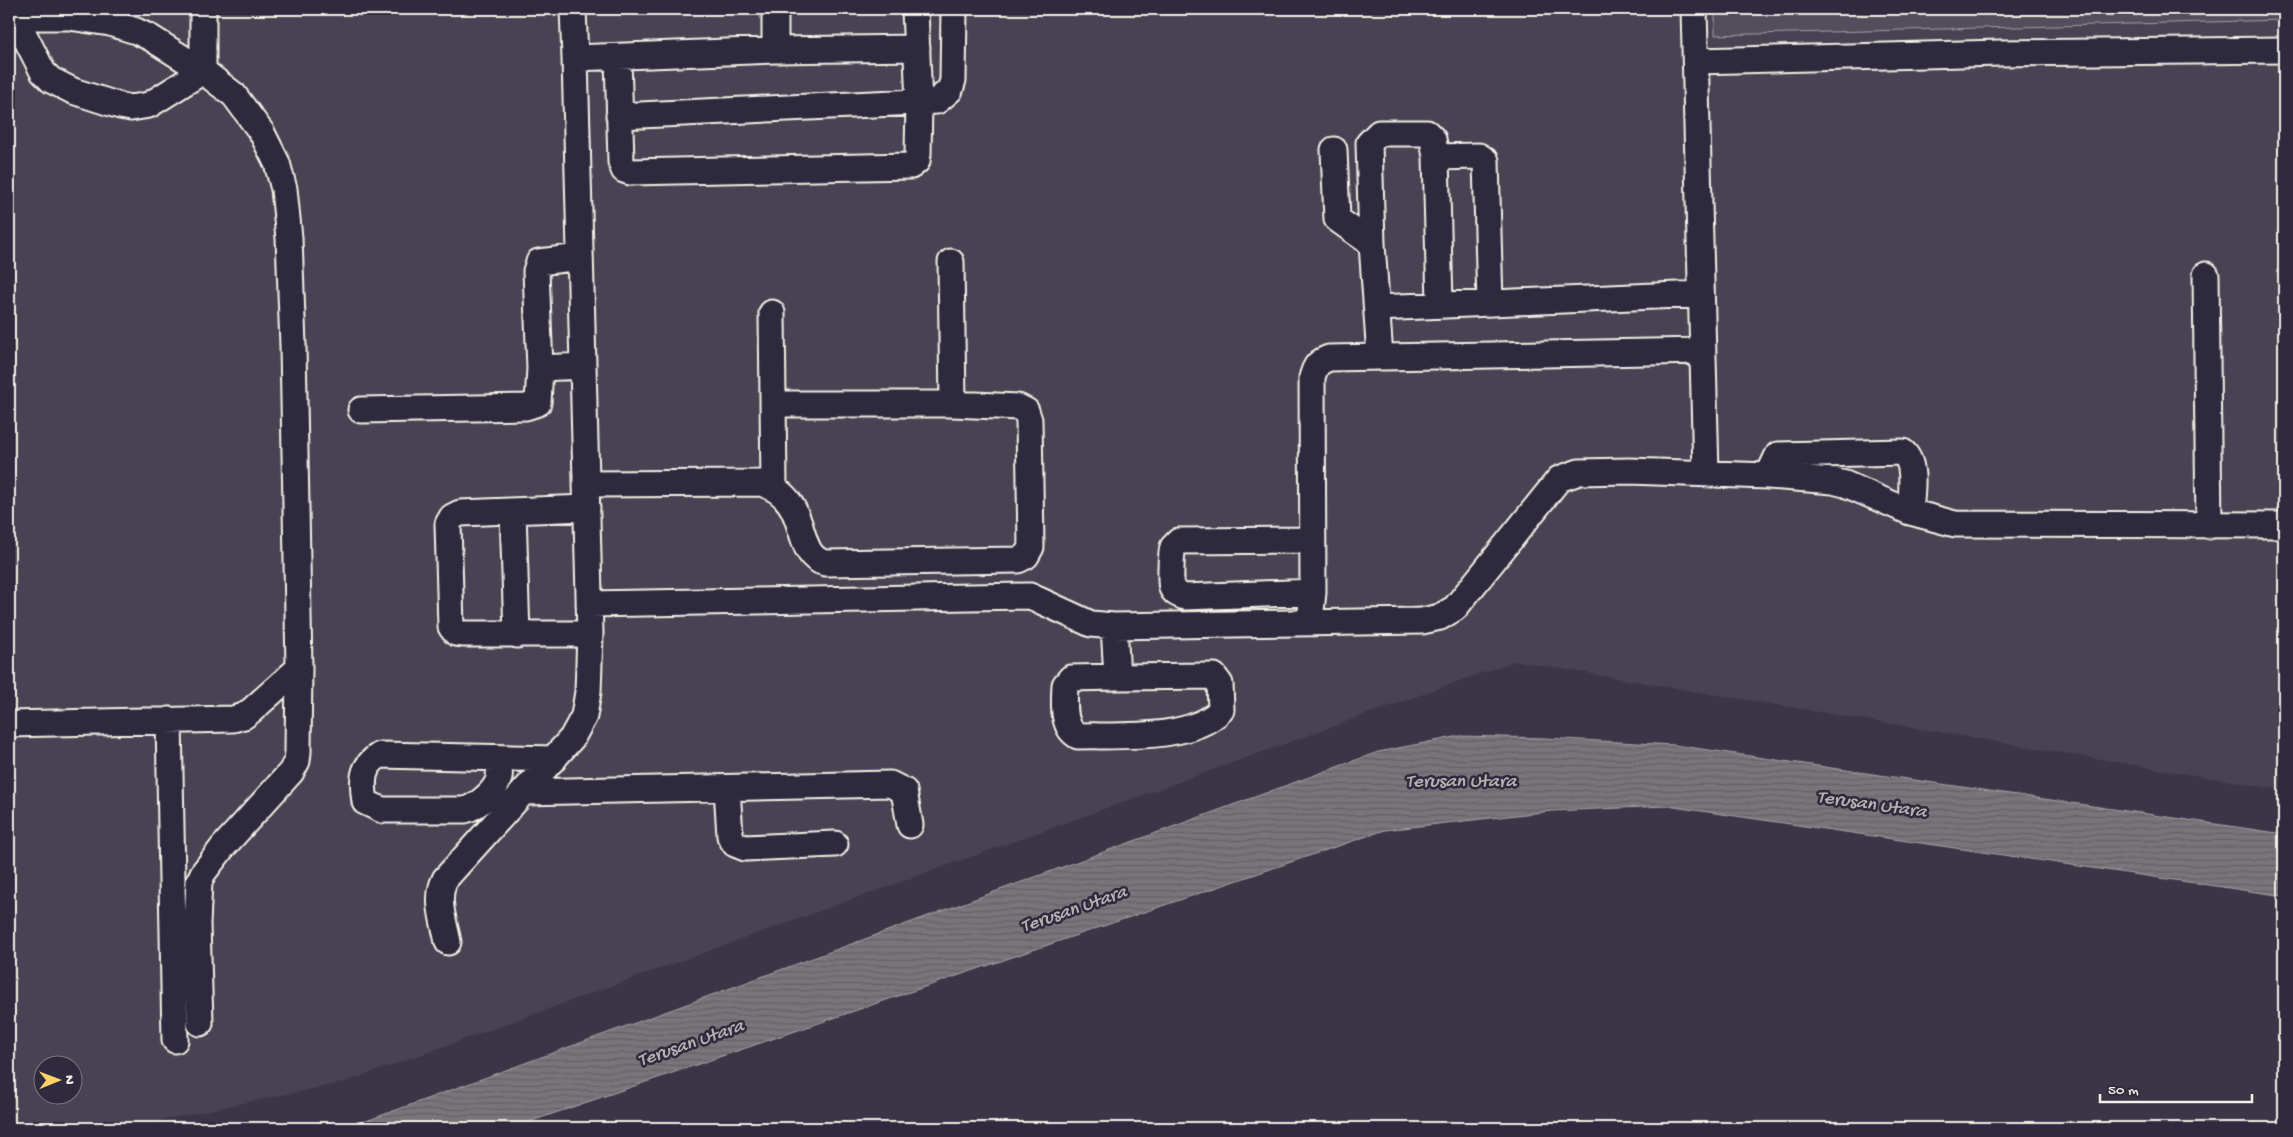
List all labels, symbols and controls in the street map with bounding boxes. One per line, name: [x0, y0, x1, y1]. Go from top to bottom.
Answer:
water label: Terusan Utara: [1406, 771, 1518, 794]
water label: Terusan Utara: [1815, 786, 1929, 825]
water label: Terusan Utara: [1018, 881, 1131, 939]
water label: Terusan Utara: [635, 1015, 748, 1073]
north arrow: [32, 1054, 82, 1104]
scale bar: [2100, 1072, 2253, 1104]
text: N: [60, 1075, 77, 1085]
text: 50 m: [2108, 1082, 2139, 1100]

